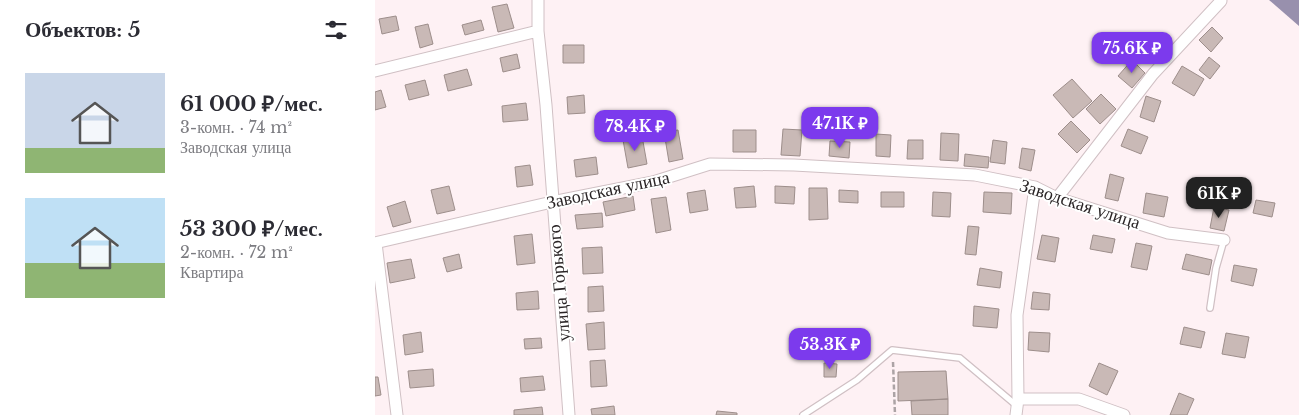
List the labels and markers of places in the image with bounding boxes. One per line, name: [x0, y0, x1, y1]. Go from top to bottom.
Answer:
pin: 75.6K ₽: [1086, 32, 1178, 74]
pin: 47.1K ₽: [794, 106, 886, 149]
pin: 78.4K ₽: [589, 110, 681, 152]
pin: 61K ₽: [1184, 176, 1254, 219]
pin: 53.3K ₽: [784, 328, 876, 370]

